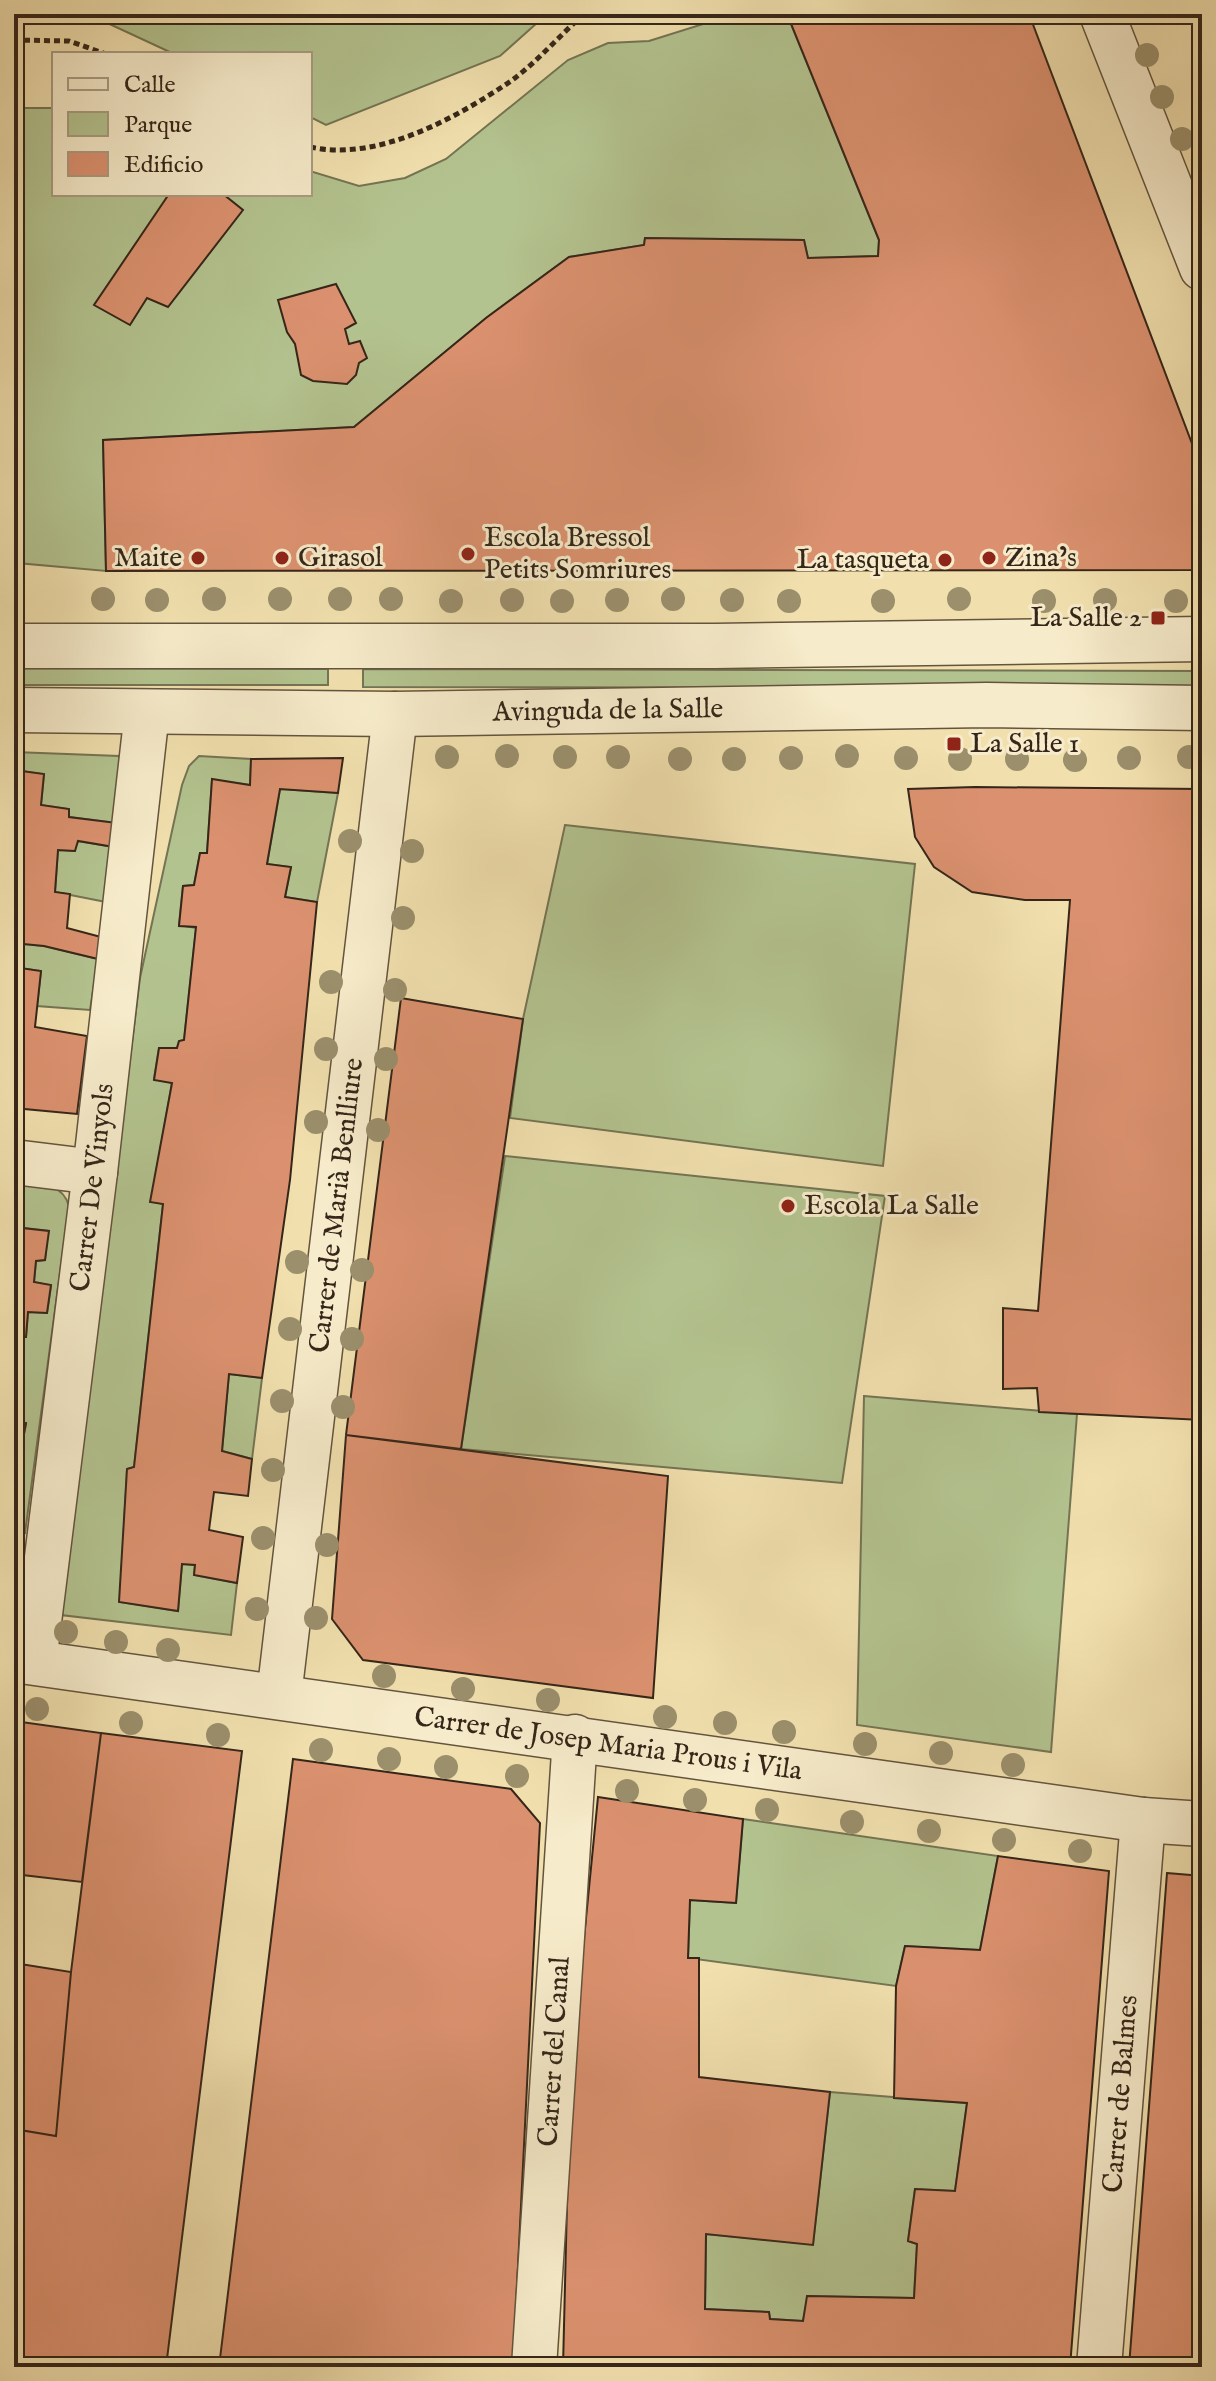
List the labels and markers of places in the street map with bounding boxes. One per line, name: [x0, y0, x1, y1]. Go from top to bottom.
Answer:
place label: Escola Bressol Petits Somriures: [484, 521, 671, 588]
place label: Maite: [114, 541, 182, 576]
place label: Girasol: [298, 541, 383, 576]
place label: Zina’s: [1005, 541, 1077, 576]
place label: La tasqueta: [796, 543, 930, 578]
marker: Escola Bressol Petits Somriures: [459, 545, 477, 563]
marker: Maite: [189, 549, 207, 567]
marker: Girasol: [273, 549, 291, 567]
marker: Zina’s: [980, 549, 998, 567]
marker: La tasqueta: [936, 551, 954, 569]
place label: La Salle 2: [1030, 601, 1142, 636]
marker: La Salle 2: [1149, 609, 1167, 627]
place label: La Salle 1: [970, 727, 1079, 762]
marker: La Salle 1: [945, 735, 963, 753]
place label: Escola La Salle: [804, 1189, 979, 1224]
marker: Escola La Salle: [779, 1197, 797, 1215]

